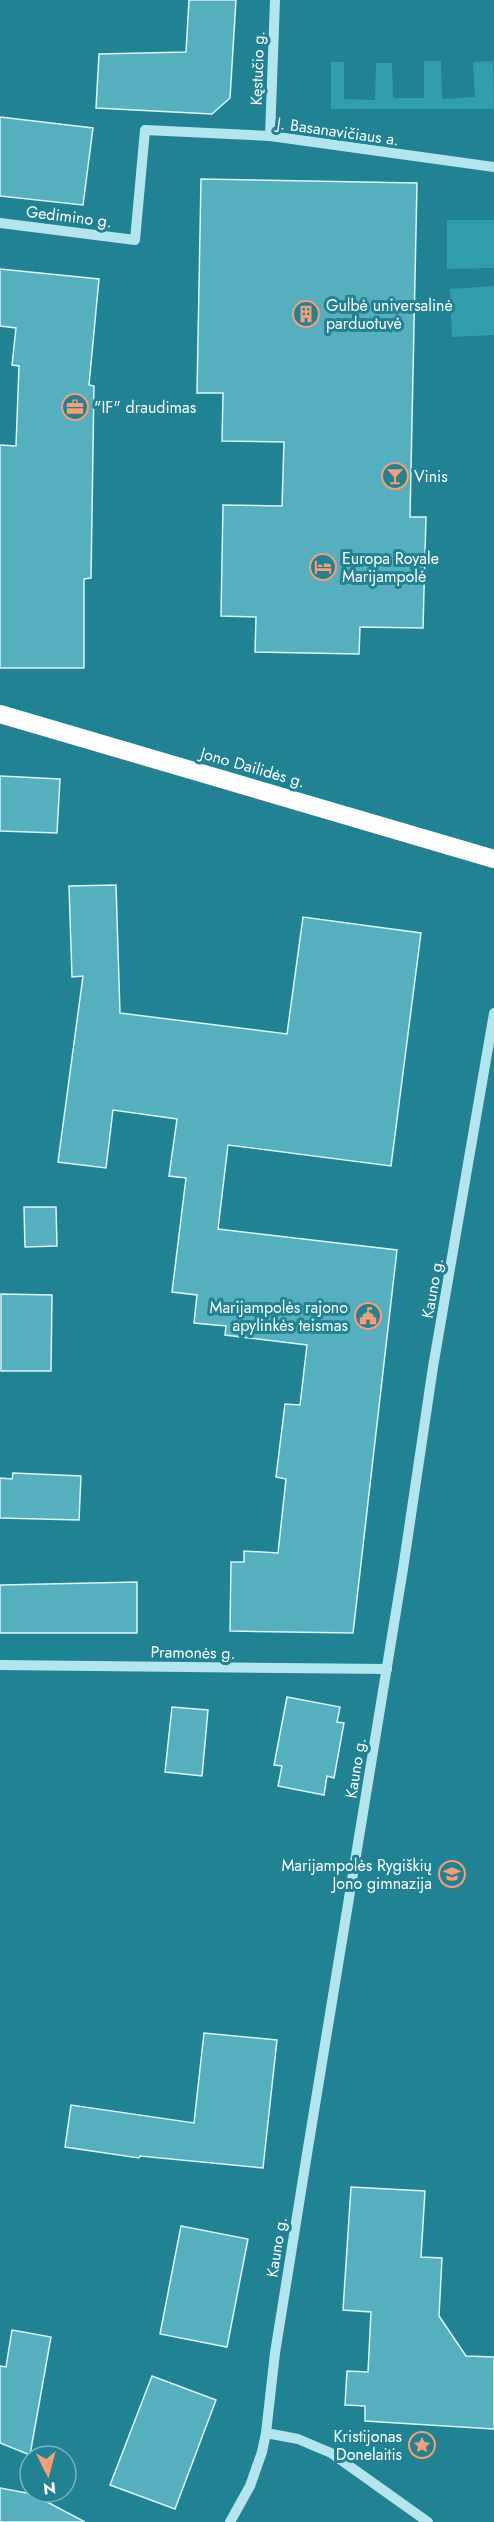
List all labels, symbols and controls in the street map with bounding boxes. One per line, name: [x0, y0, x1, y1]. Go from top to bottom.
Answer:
street label: Kęstučio g.: [245, 30, 270, 106]
street label: J. Basanavičiaus a.: [273, 111, 400, 151]
street label: Gedimino g.: [25, 200, 113, 233]
place label: Gulbė universalinė parduotuvė: [326, 294, 453, 335]
building icon: Gulbė universalinė parduotuvė: [291, 299, 321, 329]
office icon: "IF" draudimas: [60, 392, 90, 422]
place label: "IF" draudimas: [94, 396, 196, 419]
bar icon: Vinis: [380, 461, 410, 491]
place label: Vinis: [414, 465, 448, 488]
place label: Europa Royale Marijampolė: [342, 547, 439, 588]
hotel icon: Europa Royale Marijampolė: [308, 552, 338, 582]
street label: Jono Dailidės g.: [196, 741, 308, 793]
street label: Kauno g.: [416, 1256, 449, 1320]
place label: Marijampolės rajono apylinkės teismas: [209, 1296, 348, 1337]
public building icon: Marijampolės rajono apylinkės teismas: [353, 1301, 383, 1331]
street label: Pramonės g.: [150, 1640, 236, 1665]
street label: Kauno g.: [339, 1736, 372, 1800]
place label: Marijampolės Rygiškių Jono gimnazija: [281, 1854, 432, 1895]
school or university icon: Marijampolės Rygiškių Jono gimnazija: [437, 1859, 467, 1889]
street label: Kauno g.: [260, 2215, 293, 2279]
place label: Kristijonas Donelaitis: [334, 2425, 402, 2466]
place icon: Kristijonas Donelaitis: [407, 2430, 437, 2460]
north arrow: [18, 2444, 78, 2504]
text: N: [42, 2476, 57, 2501]

